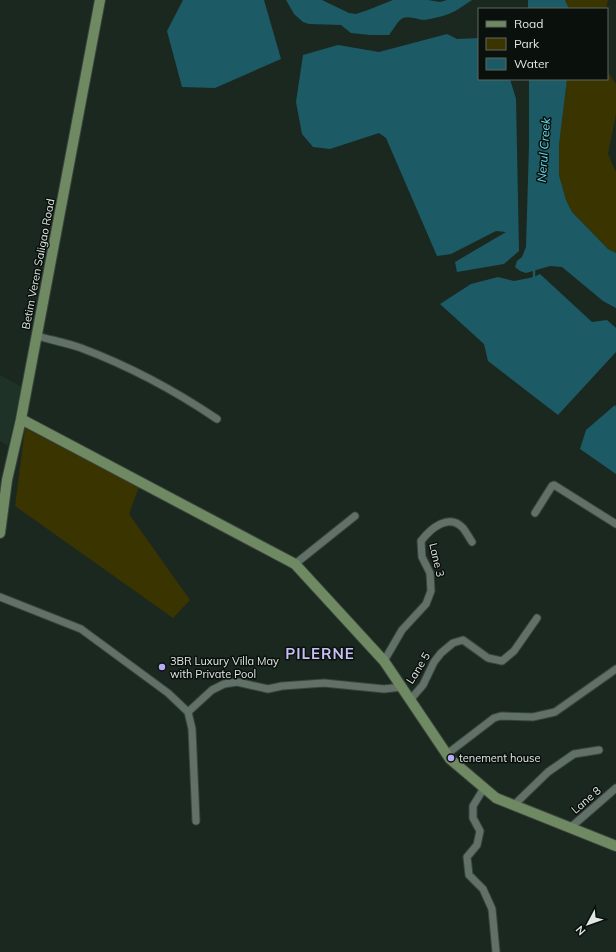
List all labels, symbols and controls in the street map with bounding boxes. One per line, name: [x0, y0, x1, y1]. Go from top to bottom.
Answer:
legend: [478, 8, 608, 80]
text: Road: [514, 16, 543, 31]
text: Park: [514, 36, 540, 51]
text: Water: [514, 56, 550, 71]
water label: Nerul Creek: [534, 116, 553, 183]
street label: Betim Veren Saligao Road: [18, 198, 58, 330]
street label: Lane 3: [426, 542, 448, 578]
district label: PILERNE: [285, 644, 355, 663]
street label: Lane 5: [403, 649, 433, 686]
place label: 3BR Luxury Villa May with Private Pool: [170, 654, 279, 681]
marker: 3BR Luxury Villa May with Private Pool: [157, 662, 167, 672]
place label: tenement house: [459, 751, 541, 765]
marker: tenement house: [446, 753, 456, 763]
street label: Lane 8: [568, 783, 604, 817]
north arrow: [568, 904, 608, 944]
text: N: [572, 923, 588, 938]

